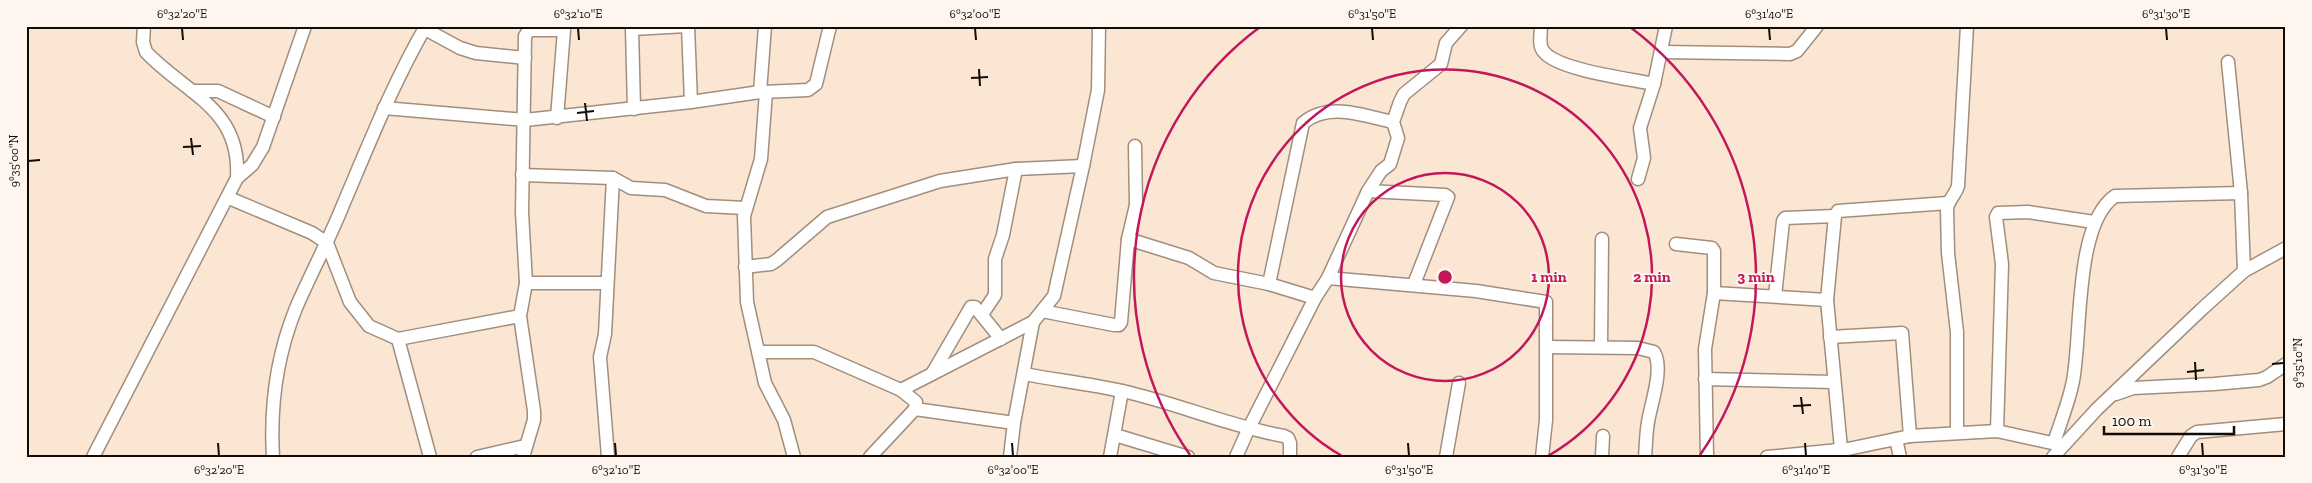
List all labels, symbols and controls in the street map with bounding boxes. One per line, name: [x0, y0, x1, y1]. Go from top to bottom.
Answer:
text: 6°32'20"E: [157, 7, 207, 21]
text: 6°32'10"E: [554, 7, 602, 21]
text: 6°32'00"E: [950, 7, 1000, 21]
text: 6°31'50"E: [1348, 7, 1396, 21]
text: 6°31'40"E: [1745, 7, 1793, 21]
text: 6°31'30"E: [2142, 7, 2190, 21]
text: 9°35'00"N: [7, 135, 21, 187]
centre of rings: [1436, 268, 1454, 286]
text: 1 min: [1531, 268, 1567, 286]
text: 2 min: [1633, 268, 1671, 286]
text: 3 min: [1737, 268, 1775, 286]
text: 9°35'10"N: [2291, 338, 2305, 388]
scale bar: [2104, 403, 2234, 435]
text: 100 m: [2112, 412, 2151, 430]
text: 6°32'20"E: [194, 463, 244, 477]
text: 6°32'10"E: [592, 463, 640, 477]
text: 6°32'00"E: [988, 463, 1038, 477]
text: 6°31'50"E: [1385, 463, 1433, 477]
text: 6°31'40"E: [1782, 463, 1830, 477]
text: 6°31'30"E: [2179, 463, 2227, 477]

